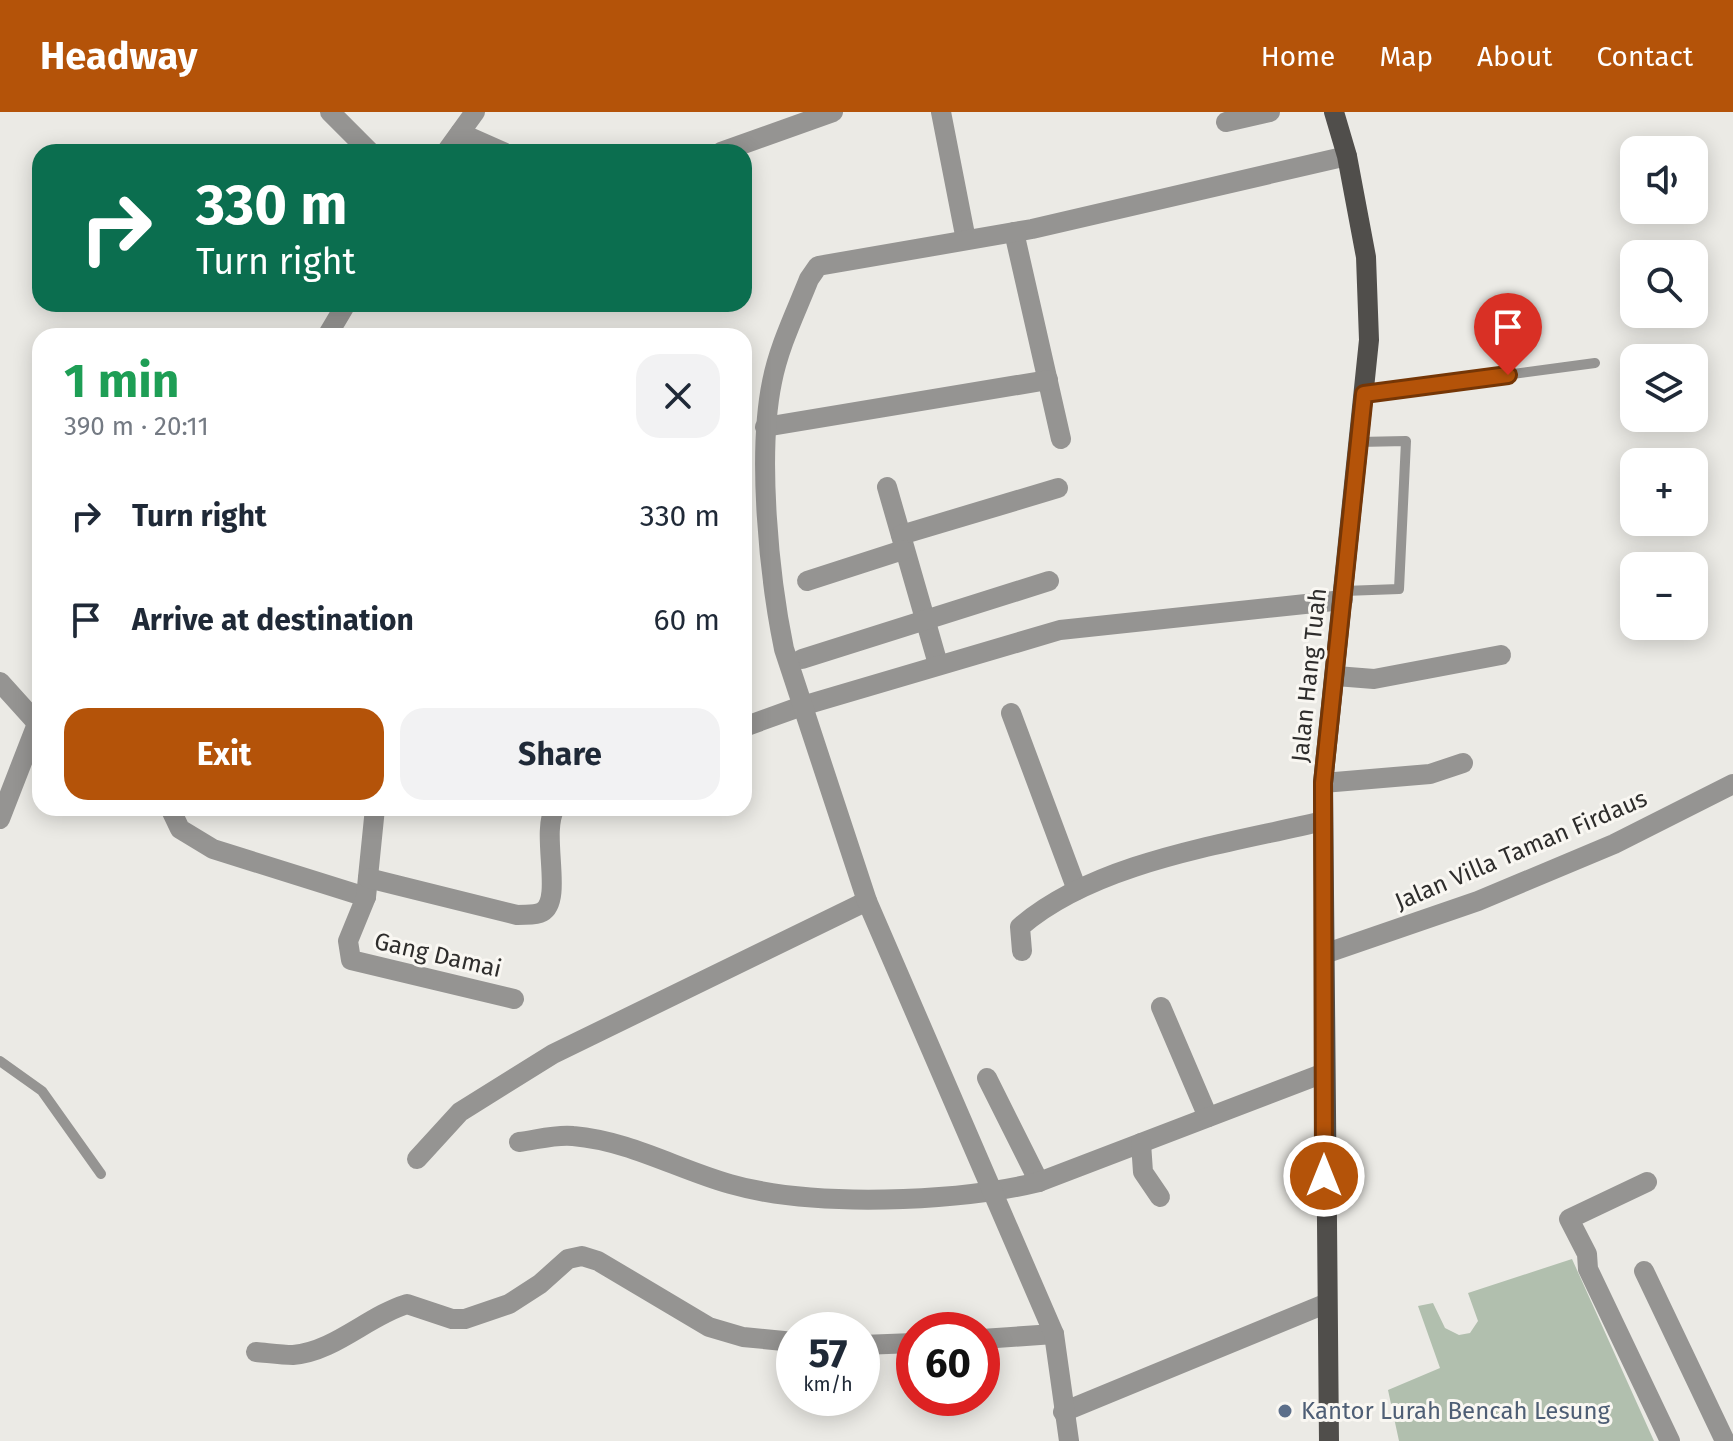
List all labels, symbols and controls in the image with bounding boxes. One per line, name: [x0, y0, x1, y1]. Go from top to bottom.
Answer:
text: Headway: [40, 33, 197, 79]
text: Home: [1261, 40, 1335, 73]
text: Map: [1379, 40, 1433, 73]
text: About: [1477, 40, 1552, 73]
text: Contact: [1596, 40, 1693, 73]
map controls: [1620, 136, 1708, 640]
button: sound: [1620, 136, 1708, 224]
text: 330 m: [196, 172, 348, 239]
icon: right: [64, 176, 168, 280]
text: Turn right: [196, 240, 356, 284]
button: search: [1620, 240, 1708, 328]
pin: [1474, 293, 1542, 375]
icon: arrive: [1486, 305, 1530, 349]
button: layers: [1620, 344, 1708, 432]
text: 1 min: [64, 352, 179, 410]
button: close: [636, 354, 720, 438]
text: 390 m · 20:11: [64, 411, 209, 442]
button: +: [1620, 448, 1708, 536]
icon: right: [64, 494, 108, 538]
text: Turn right: [132, 498, 267, 534]
text: 330 m: [640, 498, 720, 534]
button: −: [1620, 552, 1708, 640]
street label: Jalan Hang Tuah: [1286, 586, 1332, 764]
icon: arrive: [64, 598, 108, 642]
text: Arrive at destination: [132, 602, 414, 638]
text: 60 m: [654, 602, 720, 638]
button: Exit: [64, 708, 384, 800]
button: Share: [400, 708, 720, 800]
street label: Jalan Villa Taman Firdaus: [1391, 784, 1651, 916]
street label: Gang Damai: [372, 927, 504, 983]
position arrow: [1282, 1134, 1366, 1218]
speed limit sign: 60: [896, 1312, 1000, 1416]
text: 57: [808, 1330, 848, 1378]
text: km/h: [803, 1372, 853, 1396]
place label: Kantor Lurah Bencah Lesung: [1301, 1397, 1611, 1425]
marker: Kantor Lurah Bencah Lesung: [1276, 1402, 1294, 1420]

